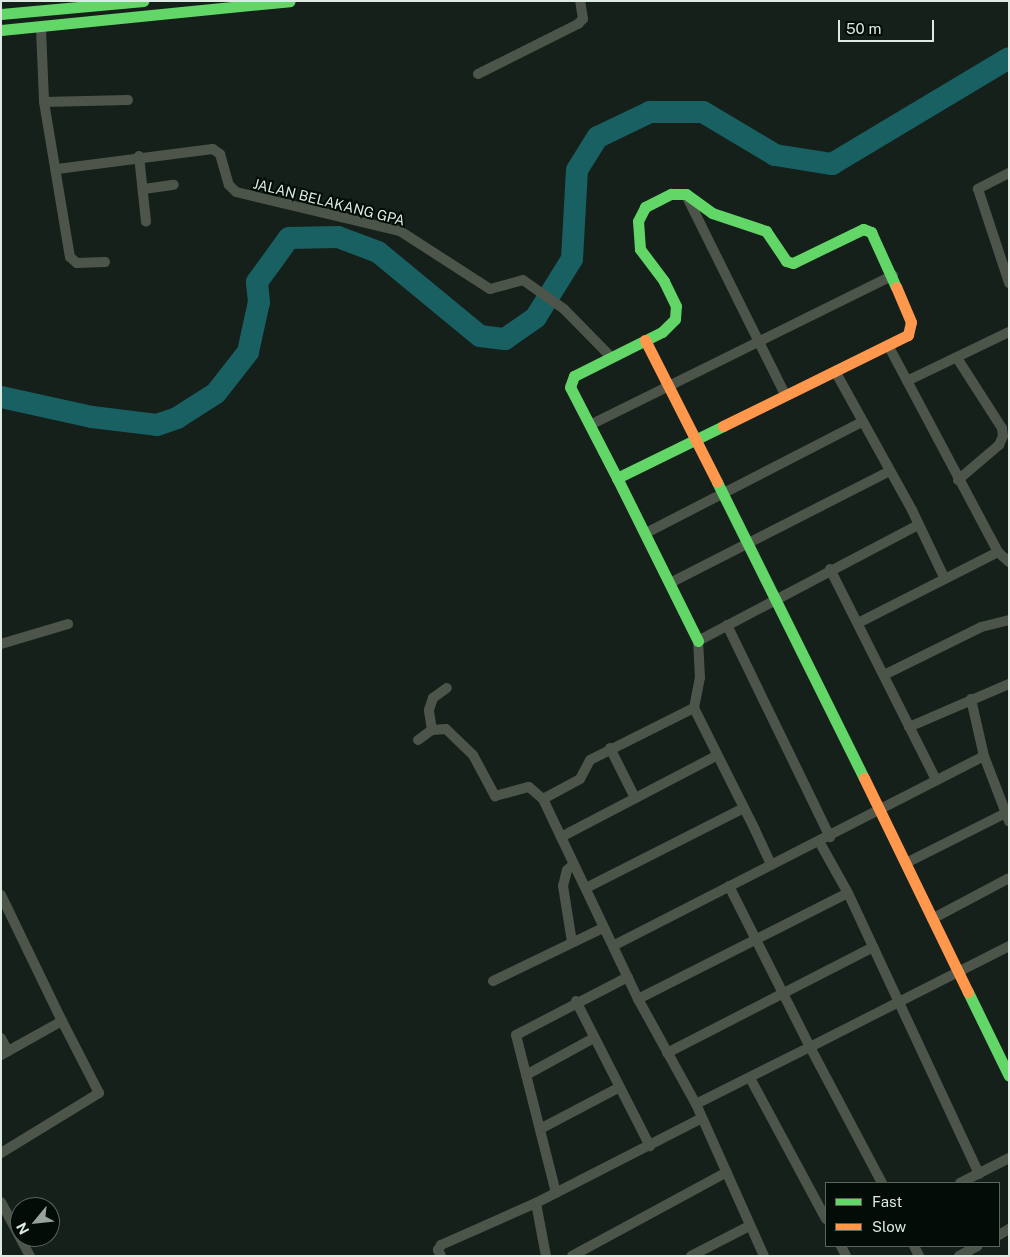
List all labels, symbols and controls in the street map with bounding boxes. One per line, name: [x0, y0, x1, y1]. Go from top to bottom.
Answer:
scale bar: [840, 10, 936, 42]
text: 50 m: [846, 20, 881, 37]
street label: JALAN BELAKANG GPA: [251, 175, 407, 229]
legend: [825, 1182, 1000, 1247]
text: Fast: [872, 1193, 902, 1210]
north arrow: [10, 1197, 60, 1247]
text: Slow: [872, 1218, 906, 1235]
text: N: [13, 1220, 32, 1237]

